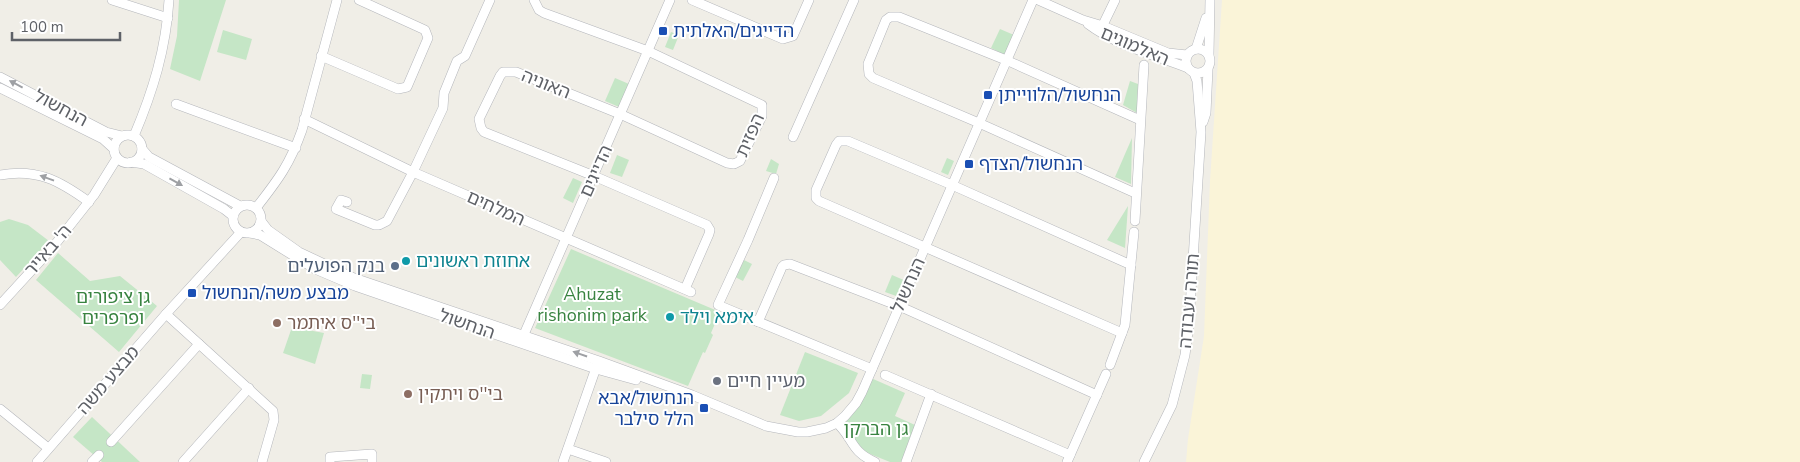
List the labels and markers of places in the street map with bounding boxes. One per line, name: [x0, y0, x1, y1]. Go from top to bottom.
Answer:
place label: הדייגים/האלתית: [673, 19, 794, 43]
marker: הדייגים/האלתית: [657, 25, 669, 37]
place label: הנחשול/הלווייתן: [998, 83, 1121, 107]
marker: הנחשול/הלווייתן: [982, 89, 994, 101]
place label: הנחשול/הצדף: [979, 152, 1083, 176]
marker: הנחשול/הצדף: [963, 158, 975, 170]
place label: אחוזת ראשונים: [416, 249, 530, 273]
place label: בנק הפועלים: [287, 254, 385, 278]
marker: אחוזת ראשונים: [400, 255, 412, 267]
marker: בנק הפועלים: [389, 260, 401, 272]
place label: מבצע משה/הנחשול: [202, 281, 349, 305]
marker: מבצע משה/הנחשול: [186, 287, 198, 299]
place label: אימא וילד: [680, 305, 754, 329]
place label: בי''ס איתמר: [287, 311, 376, 335]
marker: אימא וילד: [664, 311, 676, 323]
marker: בי''ס איתמר: [271, 317, 283, 329]
place label: מעיין חיים: [727, 369, 805, 393]
marker: מעיין חיים: [711, 375, 723, 387]
place label: בי''ס ויתקין: [418, 382, 503, 406]
place label: הנחשול/אבא הלל סילבר: [598, 386, 694, 431]
marker: בי''ס ויתקין: [402, 388, 414, 400]
marker: הנחשול/אבא הלל סילבר: [698, 402, 710, 414]

